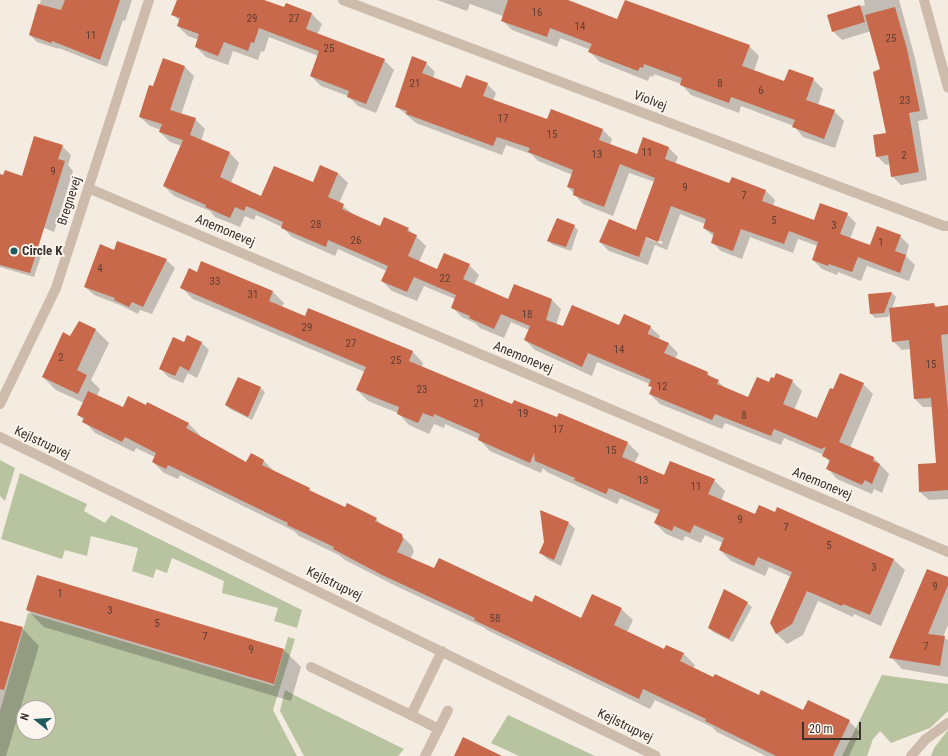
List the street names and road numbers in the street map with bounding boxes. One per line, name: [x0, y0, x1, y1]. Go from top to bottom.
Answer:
street label: Violvej: [631, 88, 669, 114]
street label: Bregnevej: [55, 175, 85, 227]
street label: Anemonevej: [193, 212, 257, 250]
street label: Anemonevej: [491, 339, 555, 377]
street label: Kejlstrupvej: [12, 423, 72, 463]
street label: Anemonevej: [790, 465, 854, 503]
street label: Kejlstrupvej: [304, 564, 364, 604]
street label: Kejlstrupvej: [595, 706, 655, 746]

